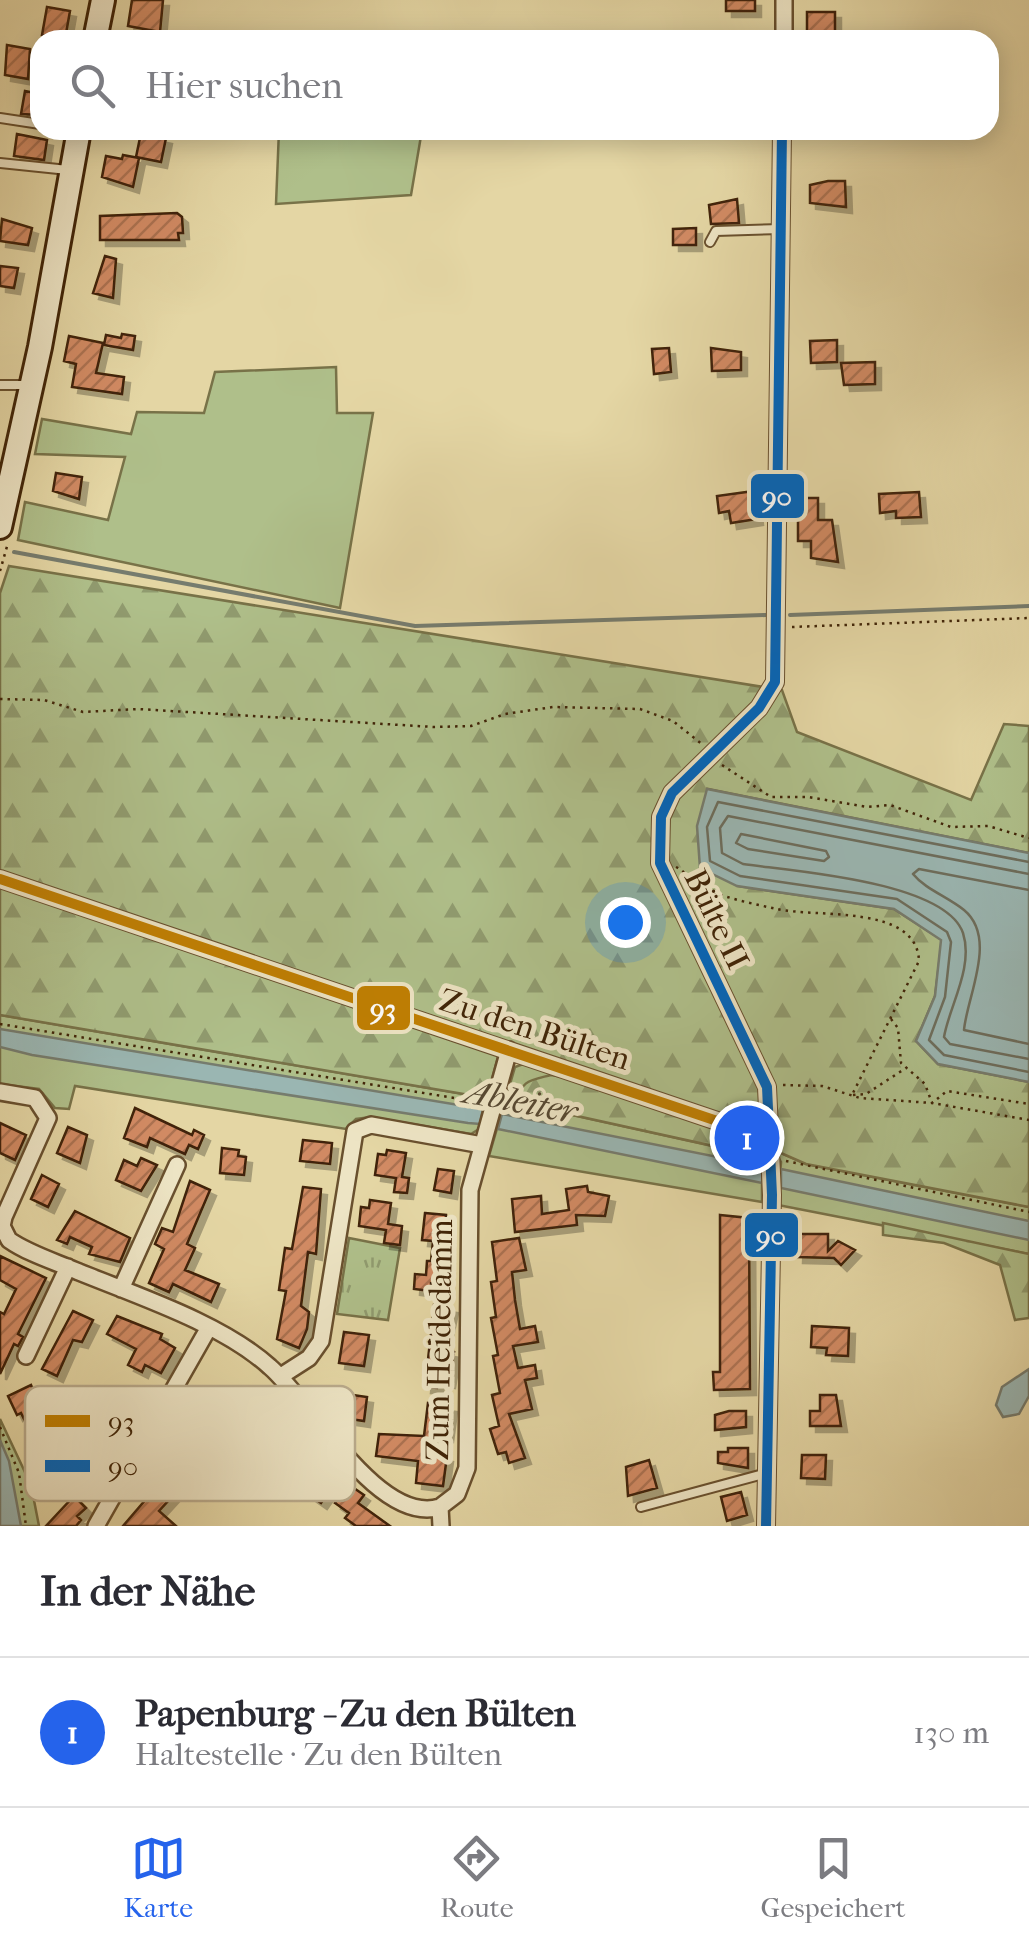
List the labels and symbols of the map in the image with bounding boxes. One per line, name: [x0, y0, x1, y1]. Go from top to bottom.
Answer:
line badge: 90: [749, 472, 806, 520]
text: 90: [762, 480, 792, 513]
street label: Bülte II: [677, 863, 757, 975]
your location: [600, 897, 651, 948]
street label: Zu den Bülten: [435, 981, 635, 1078]
line badge: 93: [355, 984, 412, 1032]
text: 93: [370, 992, 396, 1025]
water label: Ableiter: [457, 1070, 583, 1133]
pin: 1: [714, 1100, 780, 1176]
line badge: 90: [743, 1211, 800, 1259]
street label: Zum Heidedamm: [419, 1218, 460, 1461]
text: 90: [756, 1219, 786, 1252]
legend: [25, 1386, 355, 1501]
text: 93: [108, 1405, 134, 1438]
text: 90: [108, 1450, 138, 1483]

